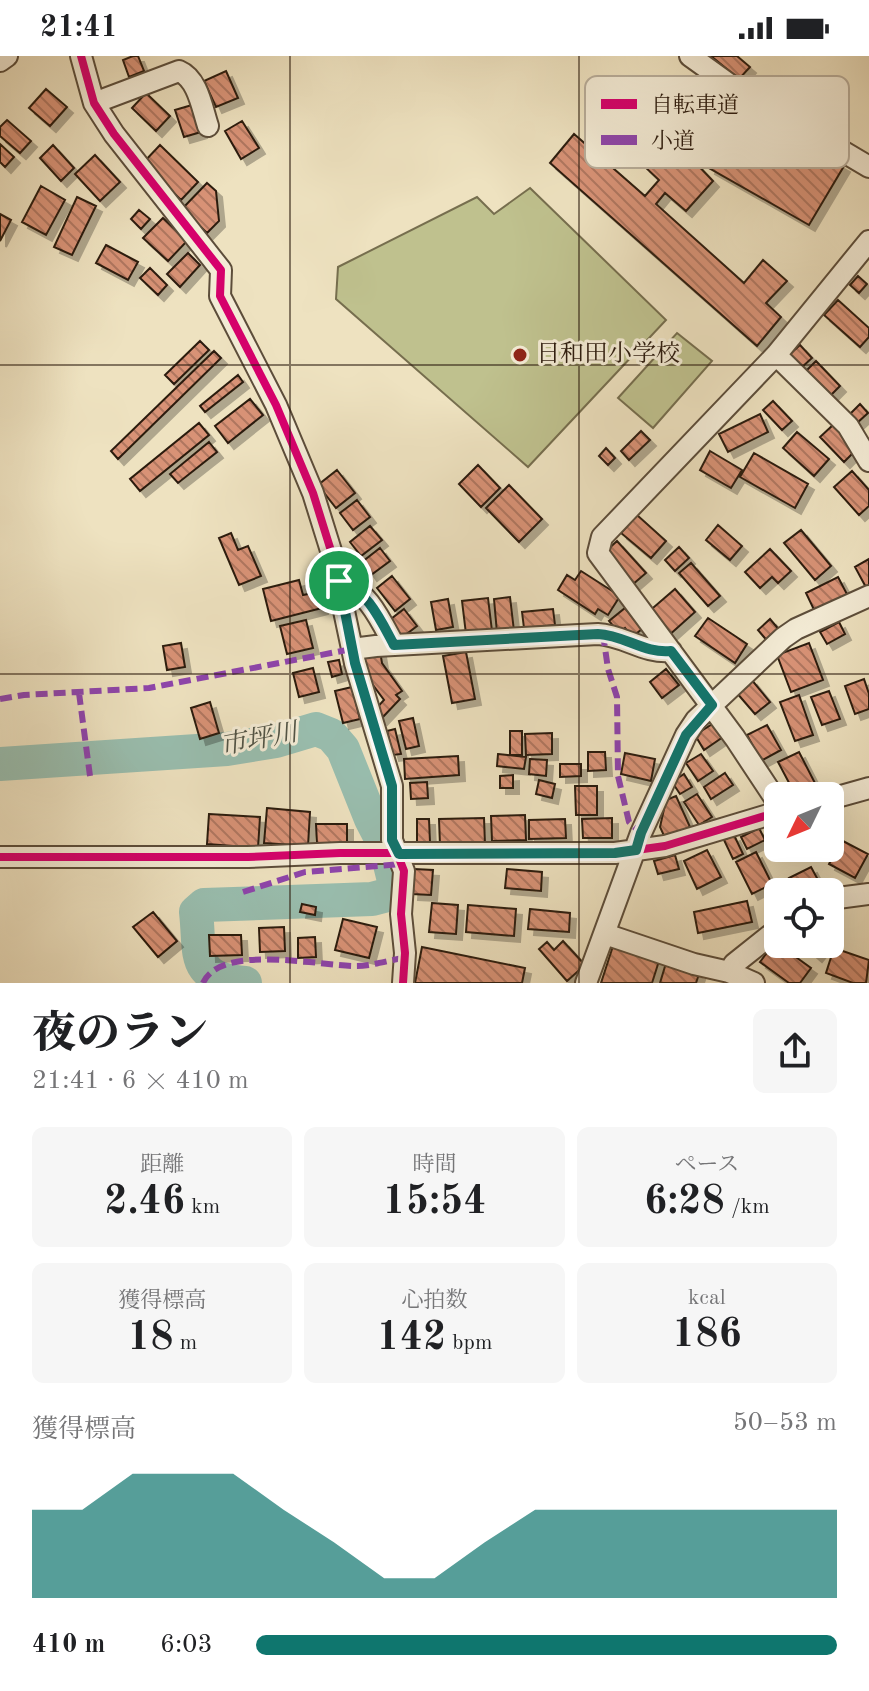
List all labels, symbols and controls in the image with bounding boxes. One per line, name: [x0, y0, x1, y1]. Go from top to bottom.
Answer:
text: 21:41: [40, 13, 118, 43]
legend: [585, 76, 849, 168]
text: 自転車道: [651, 93, 739, 117]
text: 小道: [651, 129, 695, 153]
place label: 日和田小学校: [536, 340, 680, 367]
marker: 日和田小学校: [511, 346, 529, 364]
pin: [305, 547, 373, 615]
icon: arrive: [317, 559, 361, 603]
water label: 市坪川: [218, 717, 303, 760]
north arrow: [764, 782, 844, 862]
map controls: [764, 782, 844, 958]
button: locate: [764, 878, 844, 958]
button: share: [753, 1009, 837, 1093]
text: 夜のラン: [32, 1013, 208, 1057]
text: 21:41 · 6 × 410 m: [32, 1068, 249, 1094]
text: 距離: [140, 1154, 184, 1176]
text: 時間: [412, 1154, 457, 1176]
text: ペース: [674, 1154, 739, 1176]
text: 2.46: [104, 1183, 185, 1223]
text: 15:54: [382, 1183, 486, 1223]
text: 6:28: [644, 1183, 725, 1223]
text: km: [185, 1196, 220, 1218]
text: /km: [725, 1196, 770, 1218]
text: kcal: [688, 1287, 726, 1309]
text: 獲得標高: [118, 1290, 206, 1312]
text: 心拍数: [401, 1290, 468, 1312]
text: 186: [672, 1316, 742, 1356]
text: 18: [127, 1319, 174, 1359]
text: 142: [377, 1319, 446, 1359]
text: m: [174, 1332, 197, 1354]
text: bpm: [446, 1332, 492, 1354]
text: 50–53 m: [733, 1410, 837, 1436]
text: 獲得標高: [32, 1417, 136, 1443]
text: 410 m: [32, 1632, 105, 1658]
text: 6:03: [160, 1632, 213, 1658]

